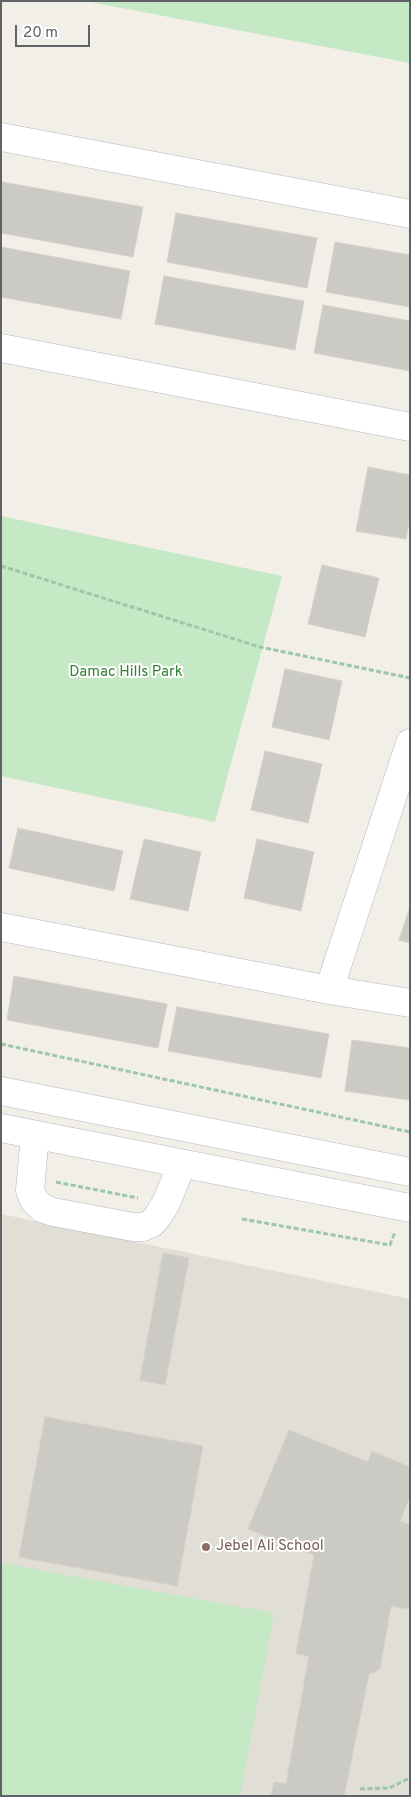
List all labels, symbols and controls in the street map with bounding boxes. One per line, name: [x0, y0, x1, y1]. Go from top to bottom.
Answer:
scale bar: [18, 15, 92, 47]
text: 20 m: [23, 24, 58, 43]
park label: Damac Hills Park: [69, 664, 183, 682]
place label: Jebel Ali School: [216, 1538, 324, 1556]
marker: Jebel Ali School: [200, 1541, 212, 1553]

